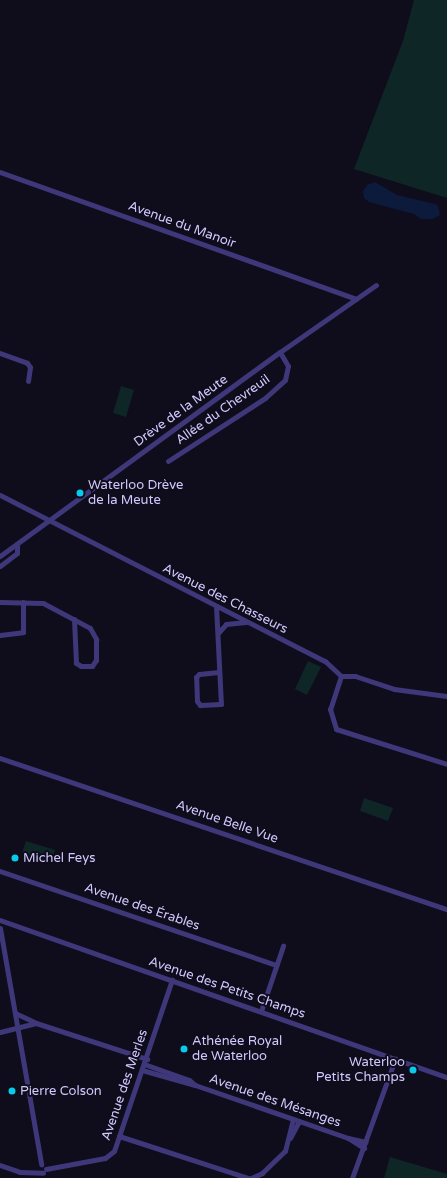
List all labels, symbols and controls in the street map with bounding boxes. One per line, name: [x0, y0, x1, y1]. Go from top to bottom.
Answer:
street label: Avenue du Manoir: [126, 198, 238, 252]
street label: Drève de la Meute: [131, 372, 231, 450]
street label: Allée du Chevreuil: [173, 372, 273, 448]
place label: Waterloo Drève de la Meute: [88, 478, 183, 509]
marker: Waterloo Drève de la Meute: [75, 488, 85, 498]
street label: Avenue des Chasseurs: [160, 561, 290, 637]
street label: Avenue Belle Vue: [174, 797, 280, 847]
place label: Michel Feys: [23, 850, 95, 866]
marker: Michel Feys: [10, 853, 20, 863]
street label: Avenue des Érables: [82, 880, 202, 934]
street label: Avenue des Petits Champs: [147, 954, 307, 1022]
street label: Avenue des Merles: [99, 1027, 151, 1143]
place label: Athénée Royal de Waterloo: [192, 1034, 282, 1065]
marker: Athénée Royal de Waterloo: [179, 1044, 189, 1054]
place label: Waterloo Petits Champs: [316, 1055, 405, 1086]
marker: Waterloo Petits Champs: [408, 1065, 418, 1075]
street label: Avenue des Mésanges: [207, 1071, 343, 1131]
place label: Pierre Colson: [20, 1083, 102, 1099]
marker: Pierre Colson: [7, 1086, 17, 1096]

